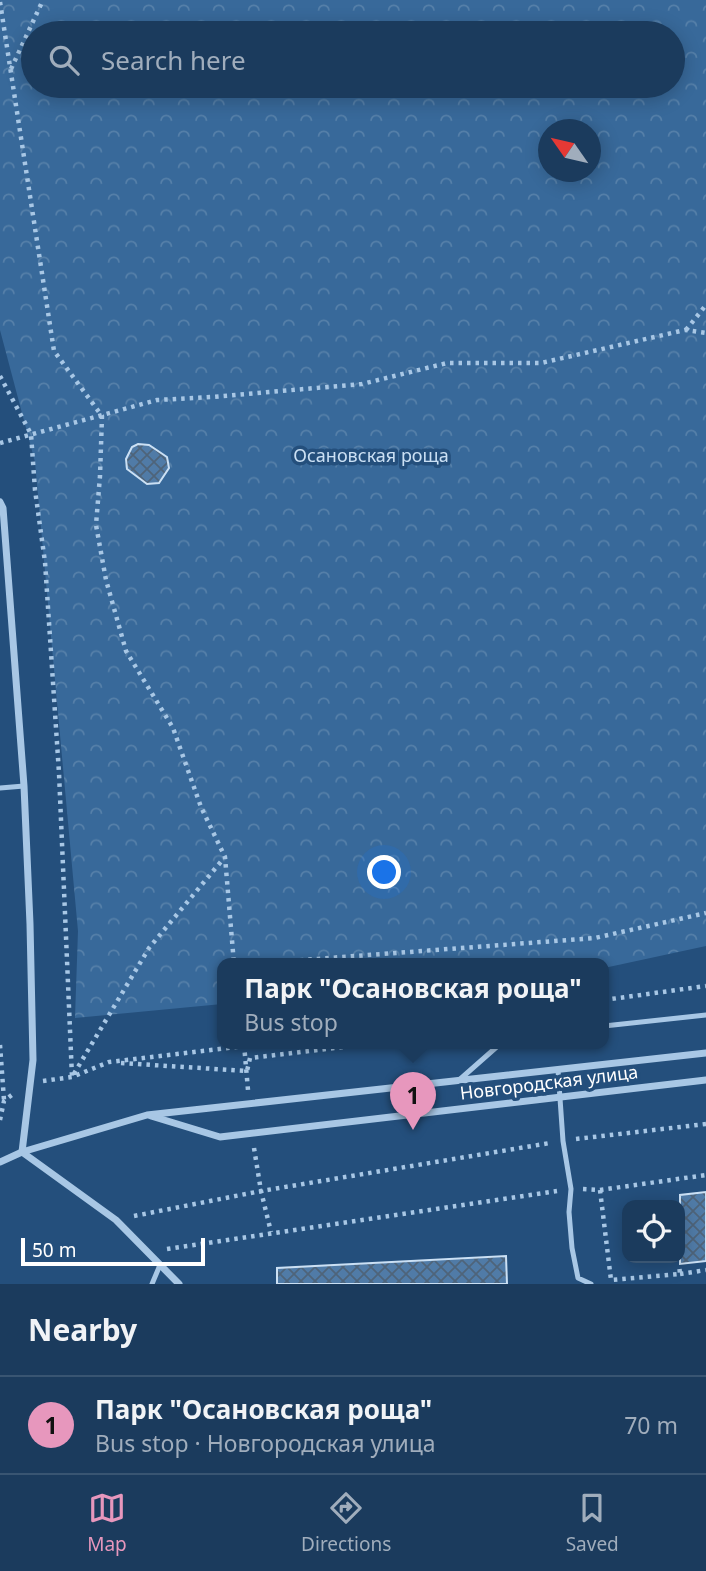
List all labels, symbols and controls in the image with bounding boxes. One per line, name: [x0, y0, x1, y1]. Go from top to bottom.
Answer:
search box: [21, 21, 685, 98]
icon: search: [45, 41, 83, 79]
text: Search here: [101, 42, 246, 78]
north arrow: [538, 119, 601, 182]
park label: Осановская роща: [293, 443, 449, 467]
your location: [367, 855, 401, 889]
popup: [217, 958, 609, 1049]
text: Парк "Осановская роща": [244, 970, 582, 1006]
text: Bus stop: [244, 1006, 338, 1038]
street label: Новгородская улица: [458, 1059, 639, 1105]
pin: 1: [390, 1072, 436, 1130]
map controls: [622, 1200, 685, 1263]
button: locate: [622, 1200, 685, 1263]
scale bar: [21, 1235, 205, 1267]
text: 50 m: [32, 1237, 76, 1263]
text: Nearby: [28, 1309, 137, 1350]
text: Парк "Осановская роща": [95, 1391, 432, 1427]
text: 1: [44, 1409, 58, 1441]
text: 70 m: [624, 1409, 678, 1441]
text: Bus stop · Новгородская улица: [95, 1427, 436, 1459]
tab: Map: [87, 1489, 127, 1557]
tab: Directions: [301, 1489, 391, 1557]
tab: Saved: [566, 1489, 619, 1557]

